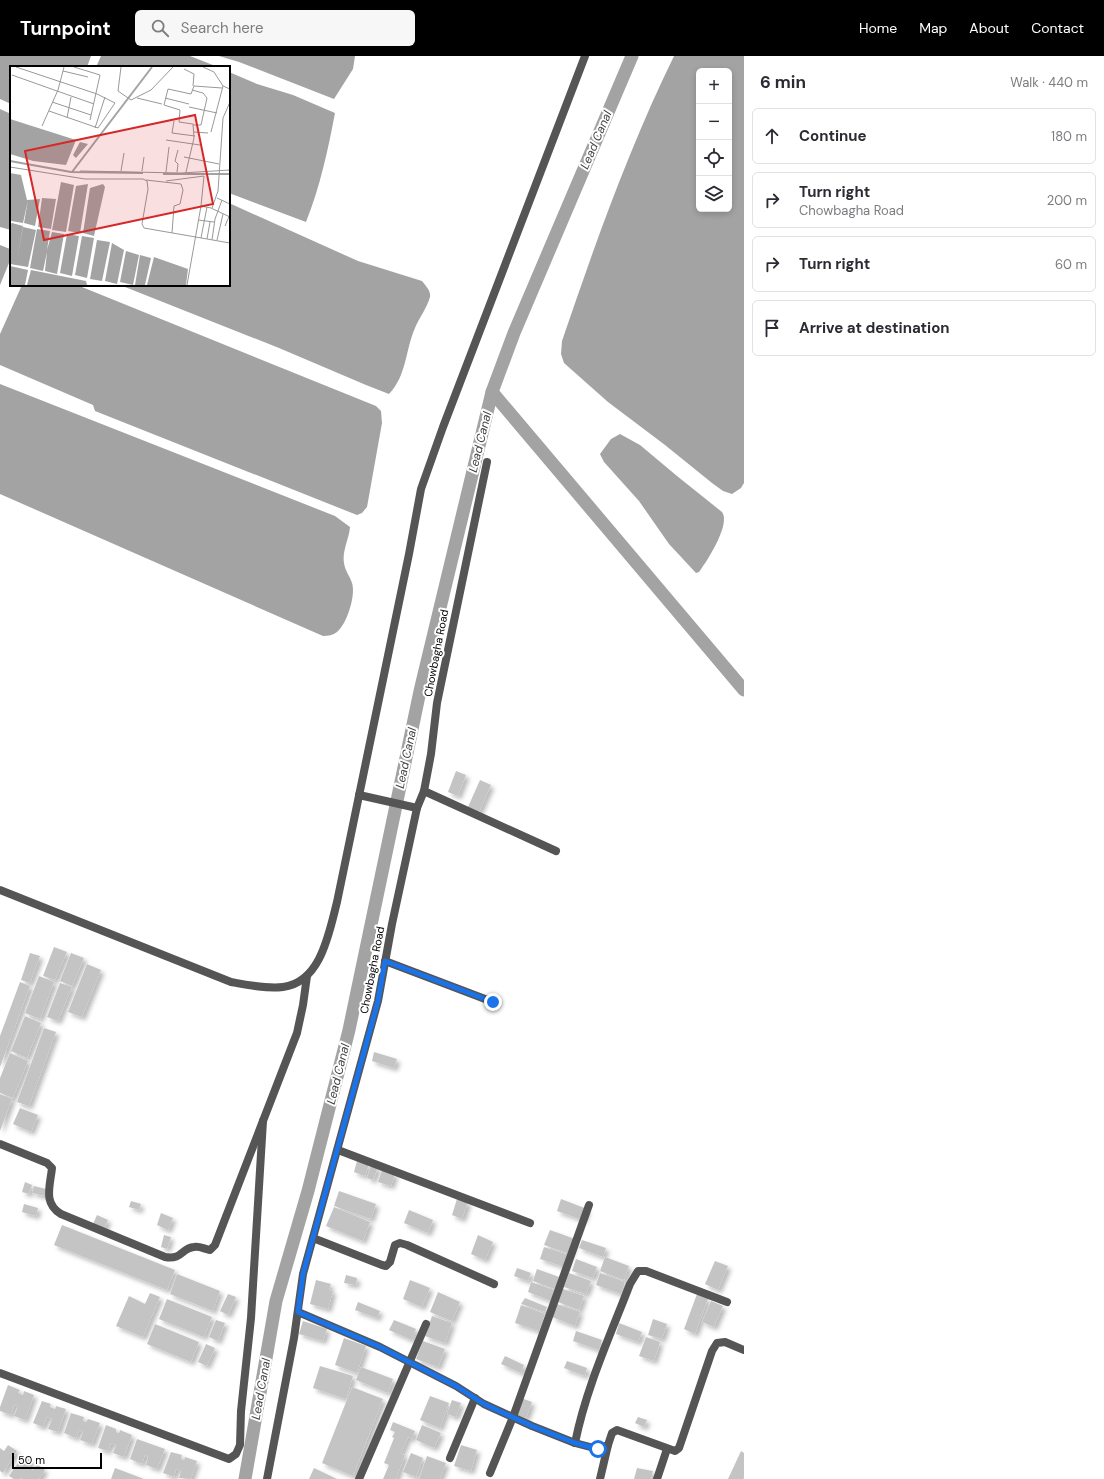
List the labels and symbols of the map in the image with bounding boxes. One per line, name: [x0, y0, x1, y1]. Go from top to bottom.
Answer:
inset map: [10, 66, 230, 286]
water label: Lead Canal: [577, 108, 616, 172]
water label: Lead Canal: [465, 410, 495, 474]
street label: Chowbagha Road: [421, 608, 451, 698]
water label: Lead Canal: [392, 726, 420, 790]
street label: Chowbagha Road: [357, 925, 387, 1015]
route end: [484, 993, 502, 1011]
water label: Lead Canal: [323, 1042, 353, 1106]
water label: Lead Canal: [248, 1357, 274, 1421]
route start: [589, 1440, 607, 1458]
scale bar: [12, 1451, 102, 1470]

